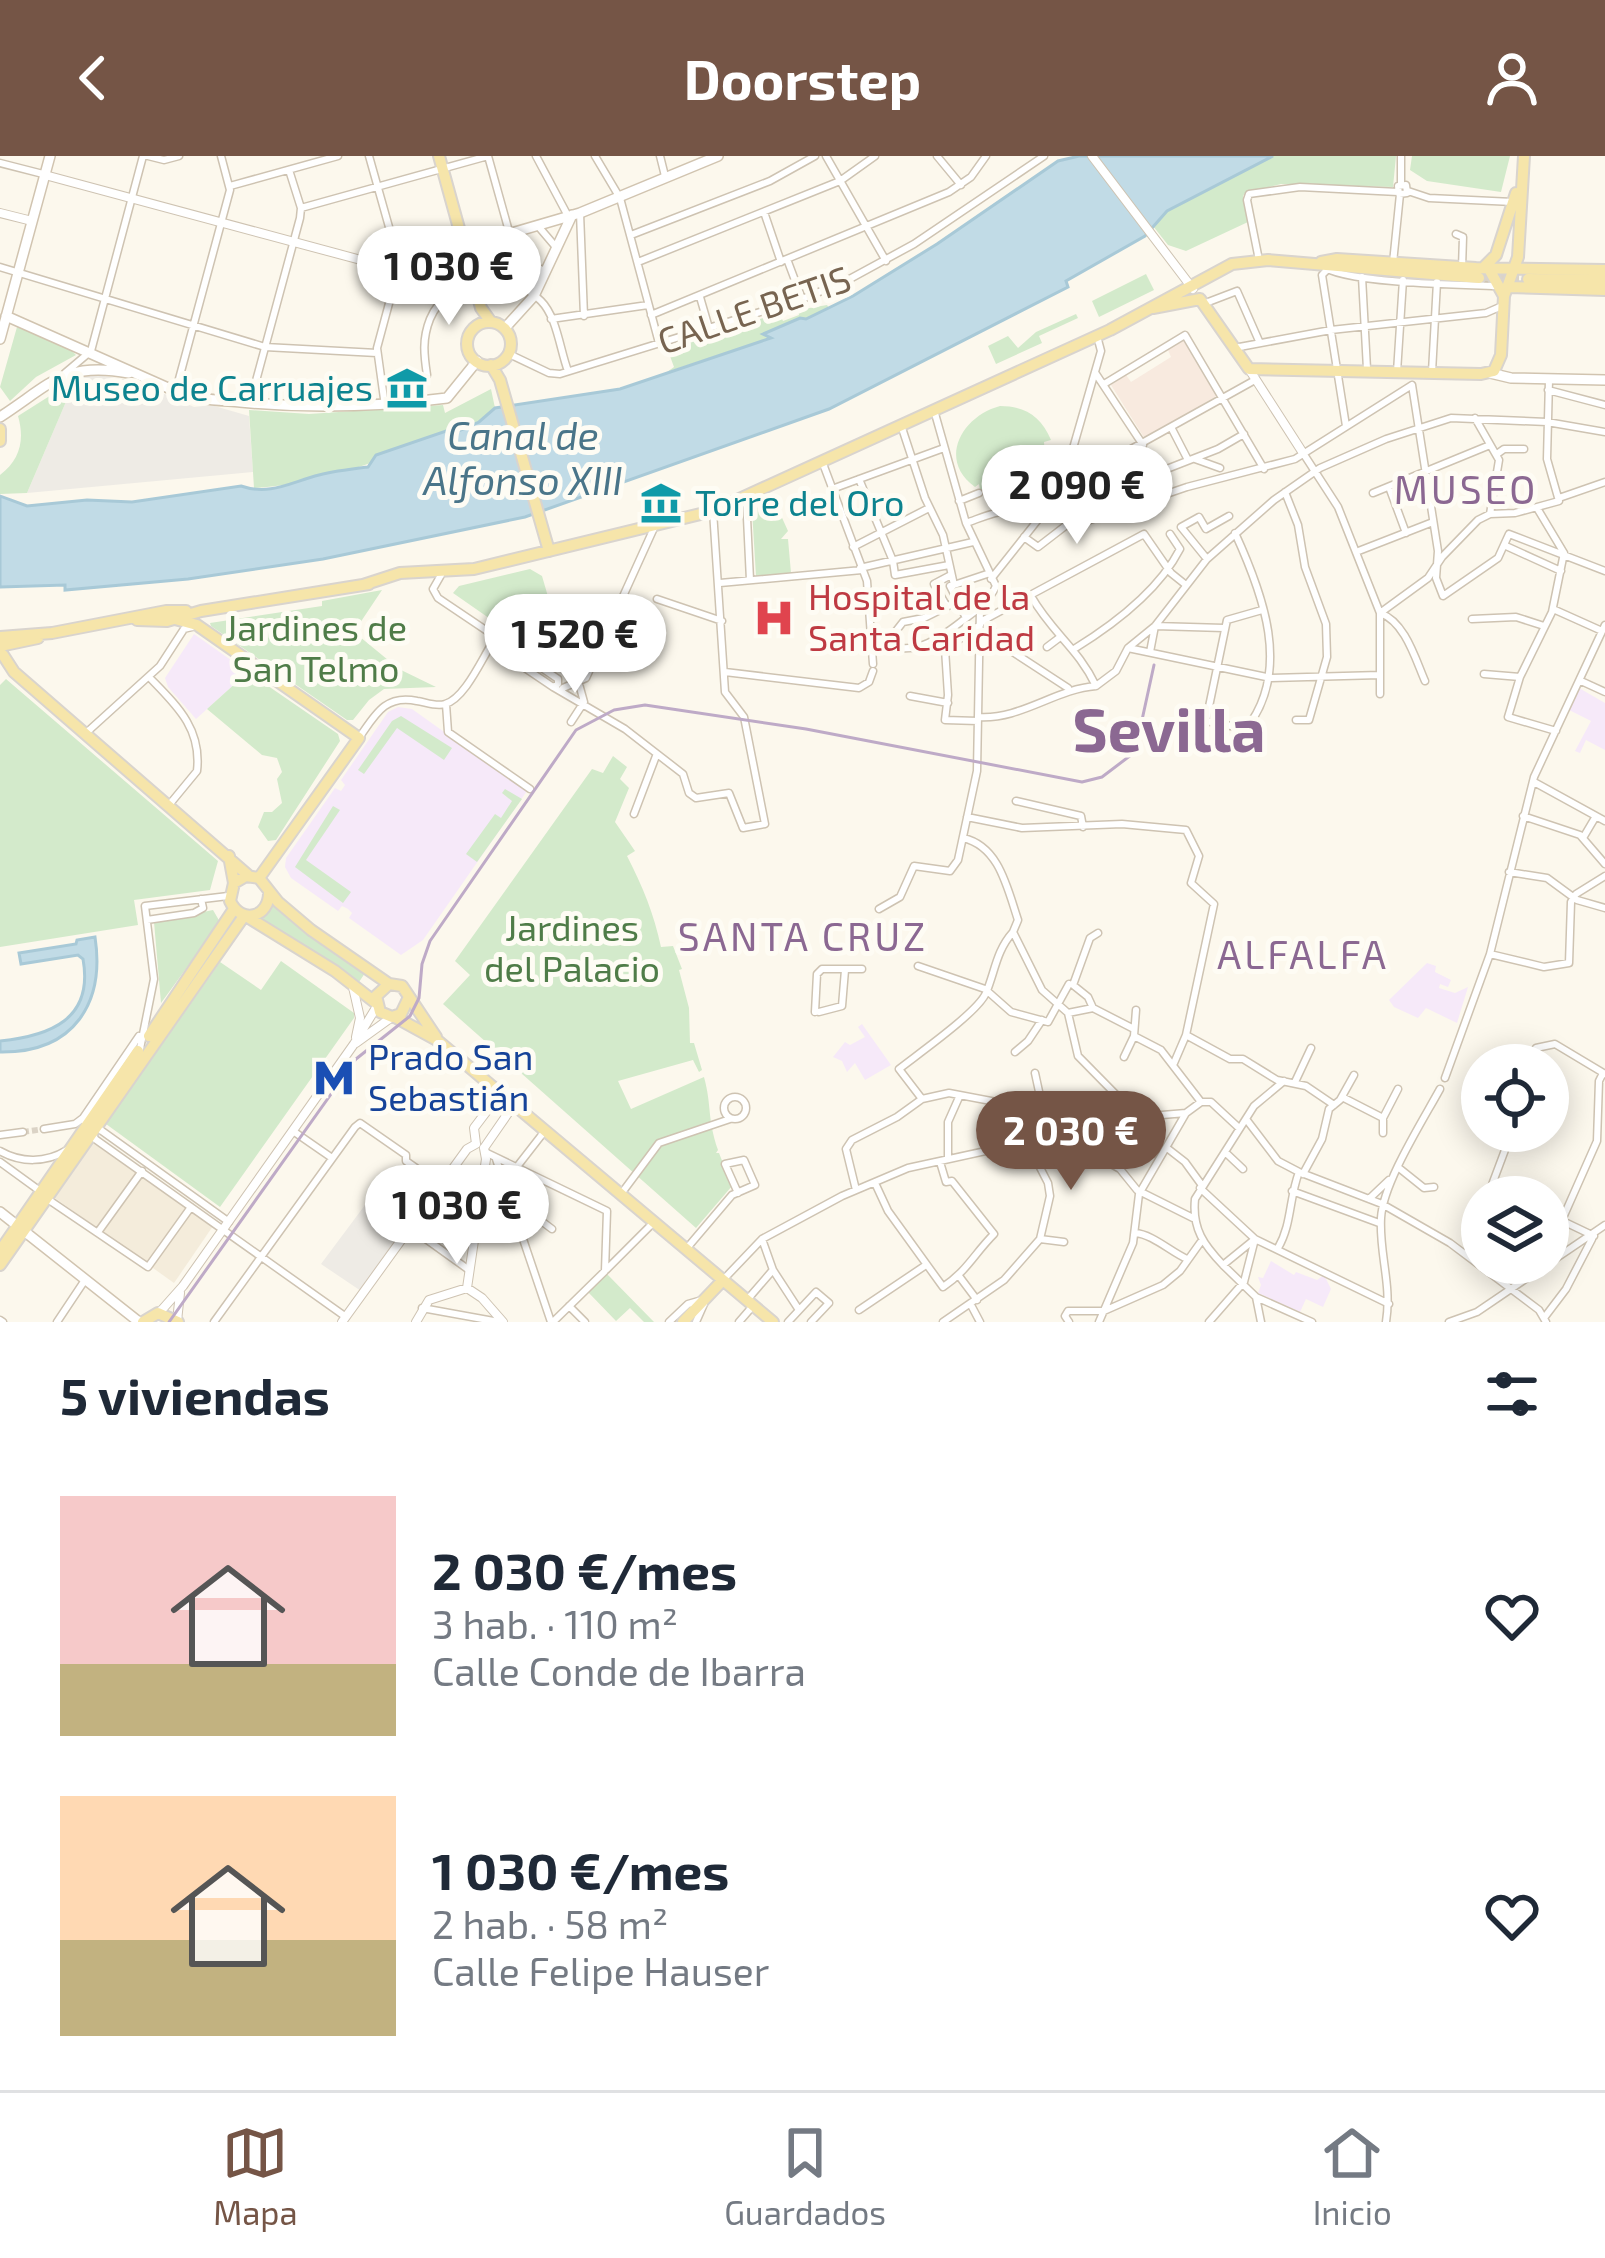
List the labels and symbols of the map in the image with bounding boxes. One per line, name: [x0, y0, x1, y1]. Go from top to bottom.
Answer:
pin: 1 030 €: [338, 226, 560, 328]
street label: CALLE BETIS: [651, 256, 856, 362]
place label: Museo de Carruajes: [51, 365, 373, 408]
museum icon: Museo de Carruajes: [384, 365, 430, 411]
water label: Canal de Alfonso XIII: [421, 411, 623, 503]
pin: 2 090 €: [966, 445, 1188, 547]
district label: MUSEO: [1394, 465, 1538, 512]
museum icon: Torre del Oro: [638, 480, 684, 526]
place label: Torre del Oro: [695, 480, 904, 523]
place label: Hospital de la Santa Caridad: [808, 574, 1035, 658]
pin: 1 520 €: [464, 594, 686, 696]
hospital icon: Hospital de la Santa Caridad: [751, 595, 797, 641]
park label: Jardines de San Telmo: [225, 605, 407, 689]
district label: Sevilla: [1073, 692, 1265, 764]
park label: Jardines del Palacio: [484, 905, 660, 989]
district label: SANTA CRUZ: [678, 912, 928, 959]
district label: ALFALFA: [1217, 930, 1389, 977]
place label: Prado San Sebastián: [368, 1034, 533, 1118]
metro station icon: Prado San Sebastián: [311, 1055, 357, 1101]
pin: 2 030 €: [960, 1091, 1182, 1193]
pin: 1 030 €: [346, 1165, 568, 1267]

